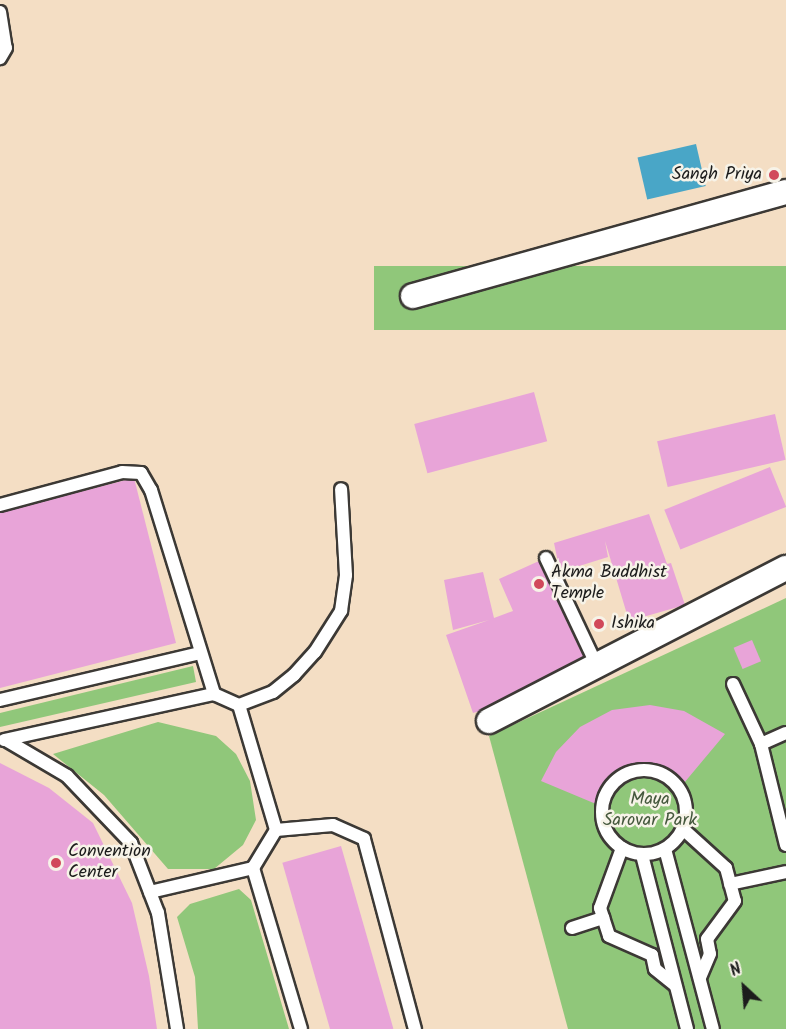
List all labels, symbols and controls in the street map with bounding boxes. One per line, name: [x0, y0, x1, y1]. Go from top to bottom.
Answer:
place label: Sangh Priya: [672, 164, 762, 186]
marker: Sangh Priya: [767, 168, 781, 182]
place label: Akma Buddhist Temple: [551, 563, 667, 606]
marker: Akma Buddhist Temple: [532, 577, 546, 591]
place label: Ishika: [611, 613, 655, 635]
marker: Ishika: [592, 617, 606, 631]
park label: Maya Sarovar Park: [603, 790, 697, 832]
place label: Convention Center: [68, 842, 151, 884]
marker: Convention Center: [49, 856, 63, 870]
north arrow: [714, 957, 774, 1017]
text: N: [726, 957, 746, 984]

